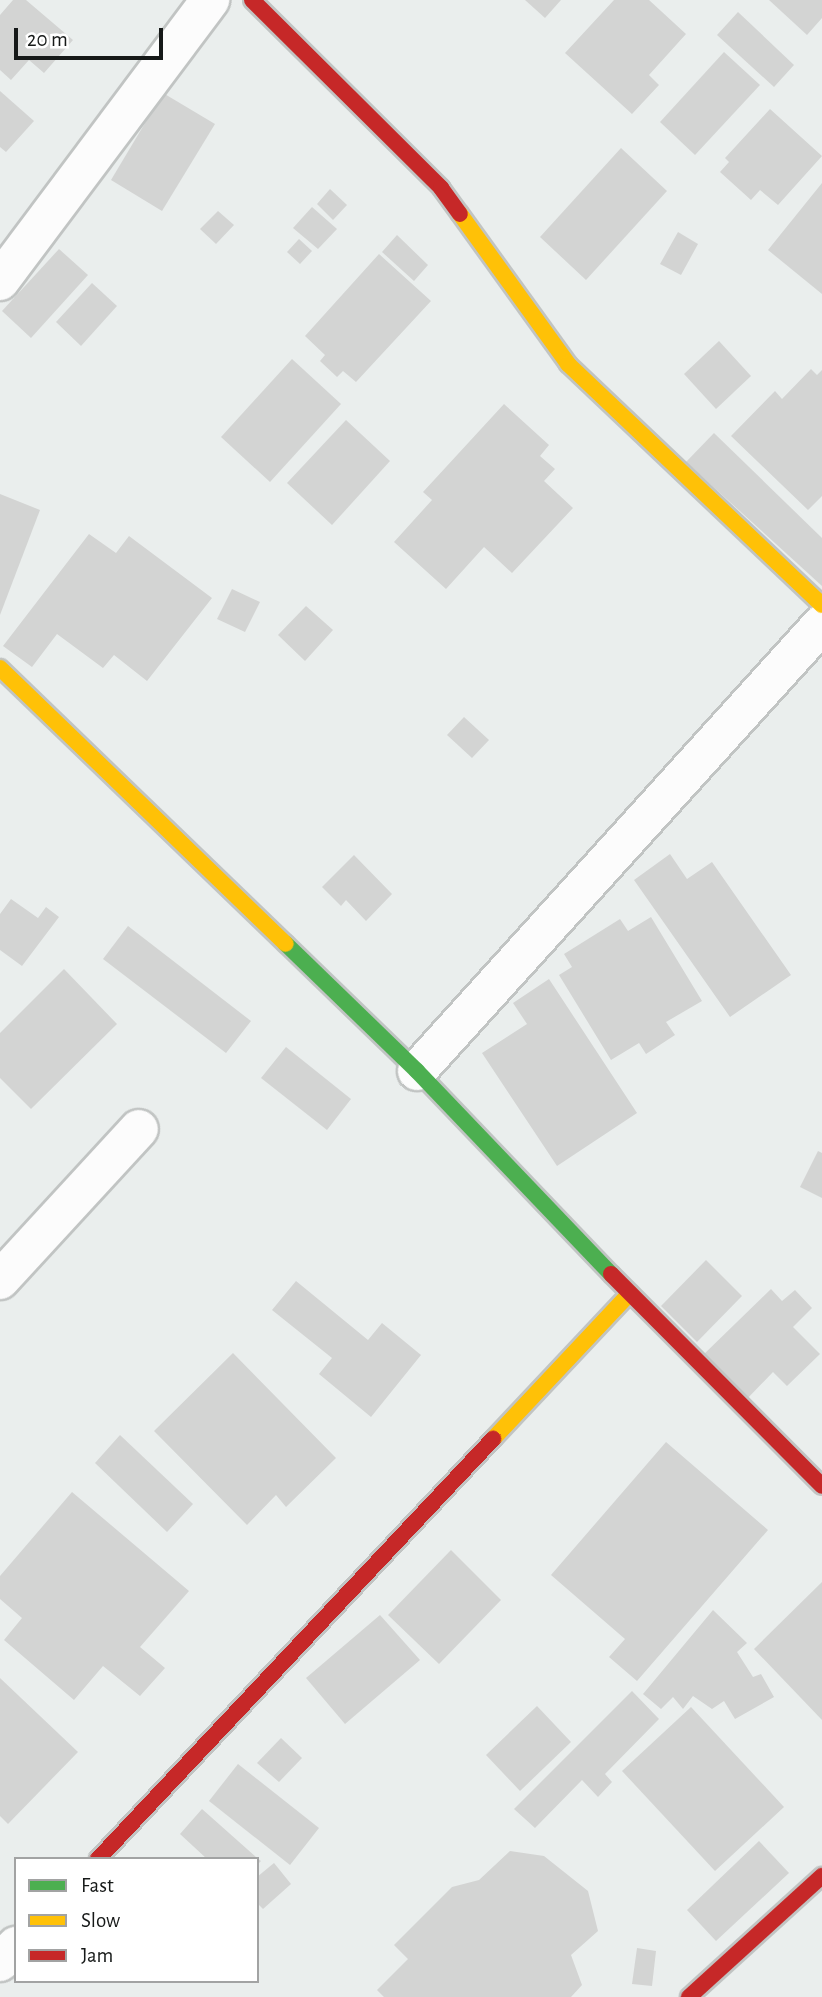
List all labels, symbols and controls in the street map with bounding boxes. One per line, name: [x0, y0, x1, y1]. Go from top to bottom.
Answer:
scale bar: [18, 14, 166, 58]
text: 20 m: [27, 29, 68, 50]
legend: [14, 1857, 259, 1983]
text: Fast: [81, 1875, 114, 1896]
text: Slow: [81, 1910, 120, 1931]
text: Jam: [81, 1945, 113, 1966]

